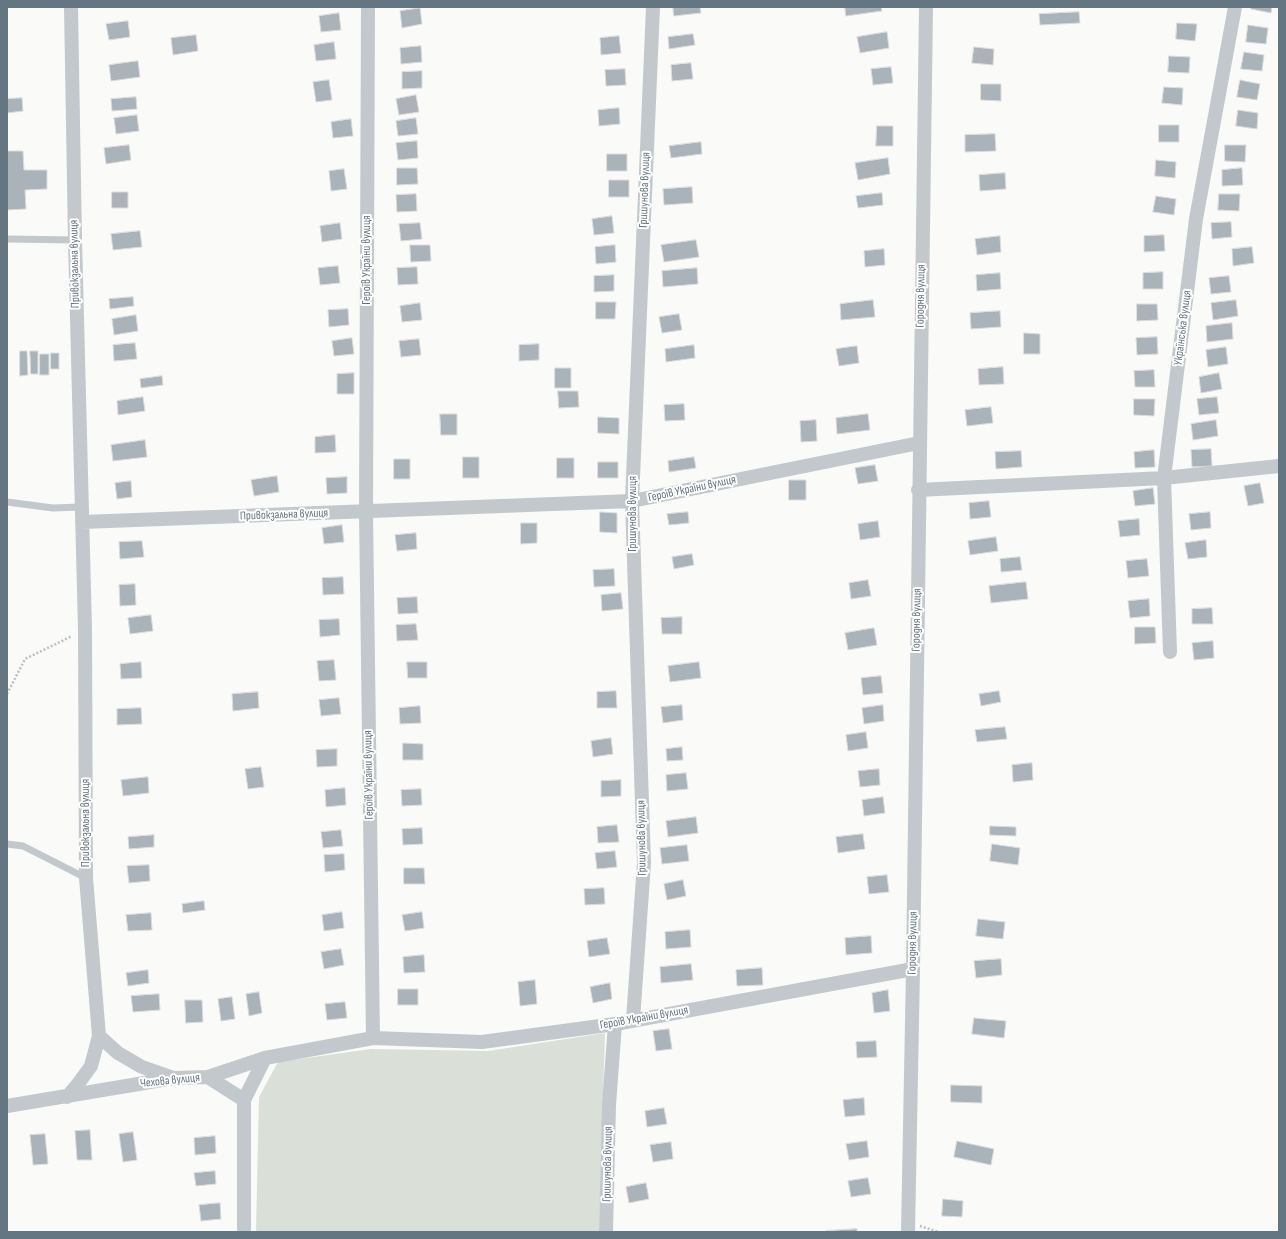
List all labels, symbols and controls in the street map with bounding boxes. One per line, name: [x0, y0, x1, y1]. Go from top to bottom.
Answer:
street label: Гришунова вулиця: [636, 152, 654, 228]
street label: Героїв України вулиця: [360, 215, 374, 305]
street label: Привокзальна вулиця: [67, 220, 83, 308]
street label: Городня вулиця: [913, 264, 929, 328]
street label: Українська вулиця: [1171, 290, 1195, 366]
street label: Героїв України вулиця: [647, 473, 737, 505]
street label: Гришунова вулиця: [626, 476, 640, 552]
street label: Привокзальна вулиця: [240, 506, 328, 524]
street label: Городня вулиця: [909, 588, 925, 652]
street label: Героїв України вулиця: [361, 730, 377, 820]
street label: Привокзальна вулиця: [79, 779, 93, 867]
street label: Гришунова вулиця: [634, 800, 650, 876]
street label: Городня вулиця: [905, 911, 921, 975]
street label: Героїв України вулиця: [599, 1003, 689, 1033]
street label: Чехова вулиця: [139, 1071, 201, 1091]
street label: Гришунова вулиця: [600, 1126, 616, 1202]

